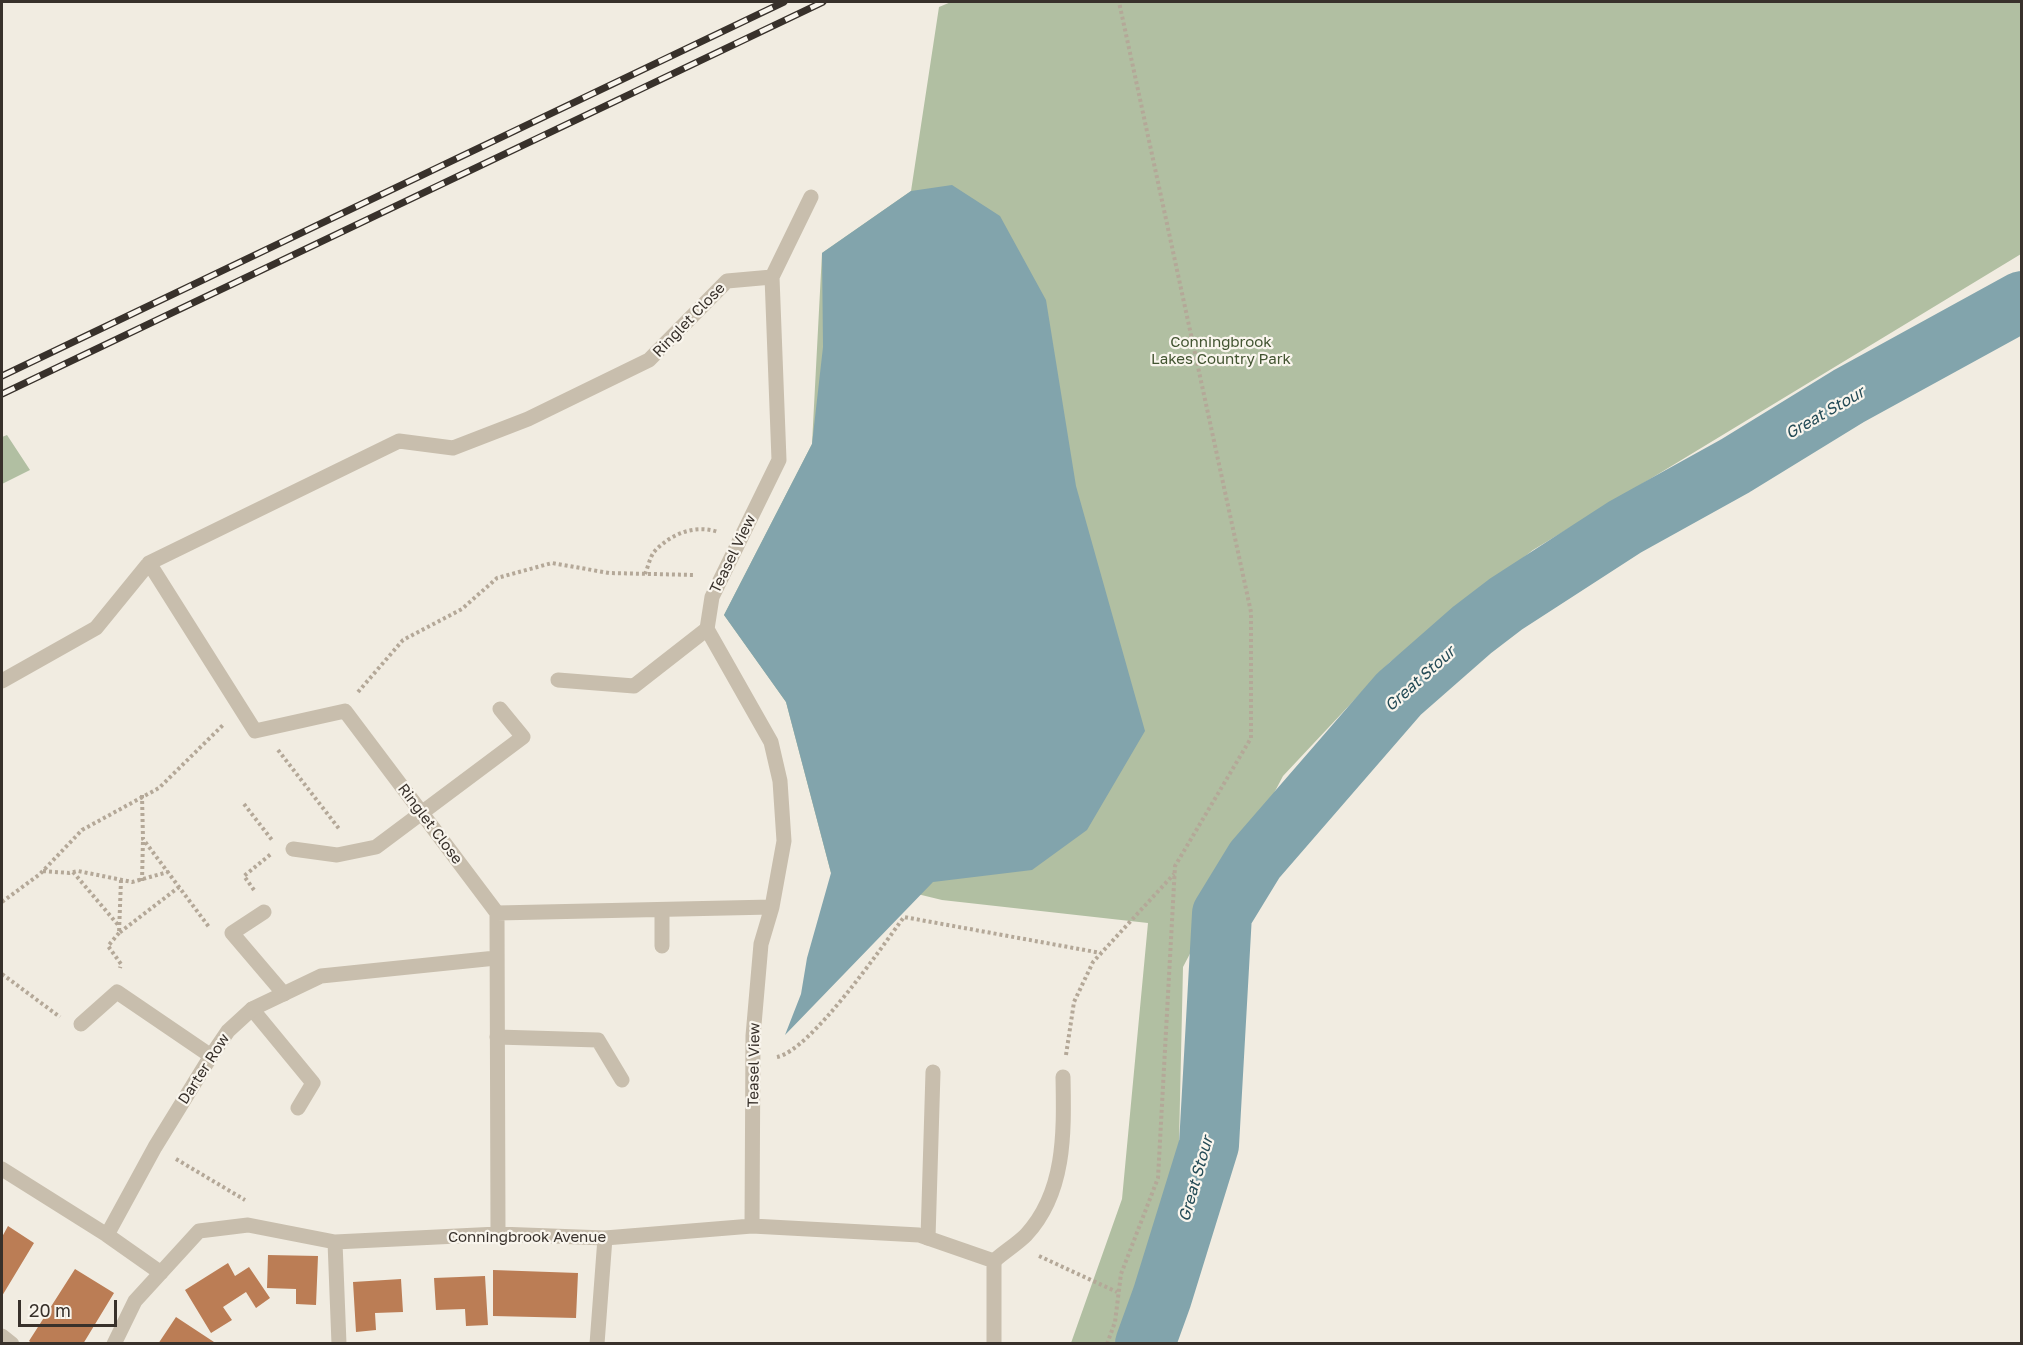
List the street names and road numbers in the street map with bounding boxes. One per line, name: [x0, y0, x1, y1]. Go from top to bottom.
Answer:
street label: Ringlet Close: [649, 279, 729, 361]
street label: Teasel View: [706, 512, 760, 596]
street label: Ringlet Close: [394, 780, 466, 868]
street label: Teasel View: [744, 1022, 764, 1108]
street label: Darter Row: [175, 1030, 233, 1108]
street label: Conningbrook Avenue: [448, 1228, 606, 1246]

